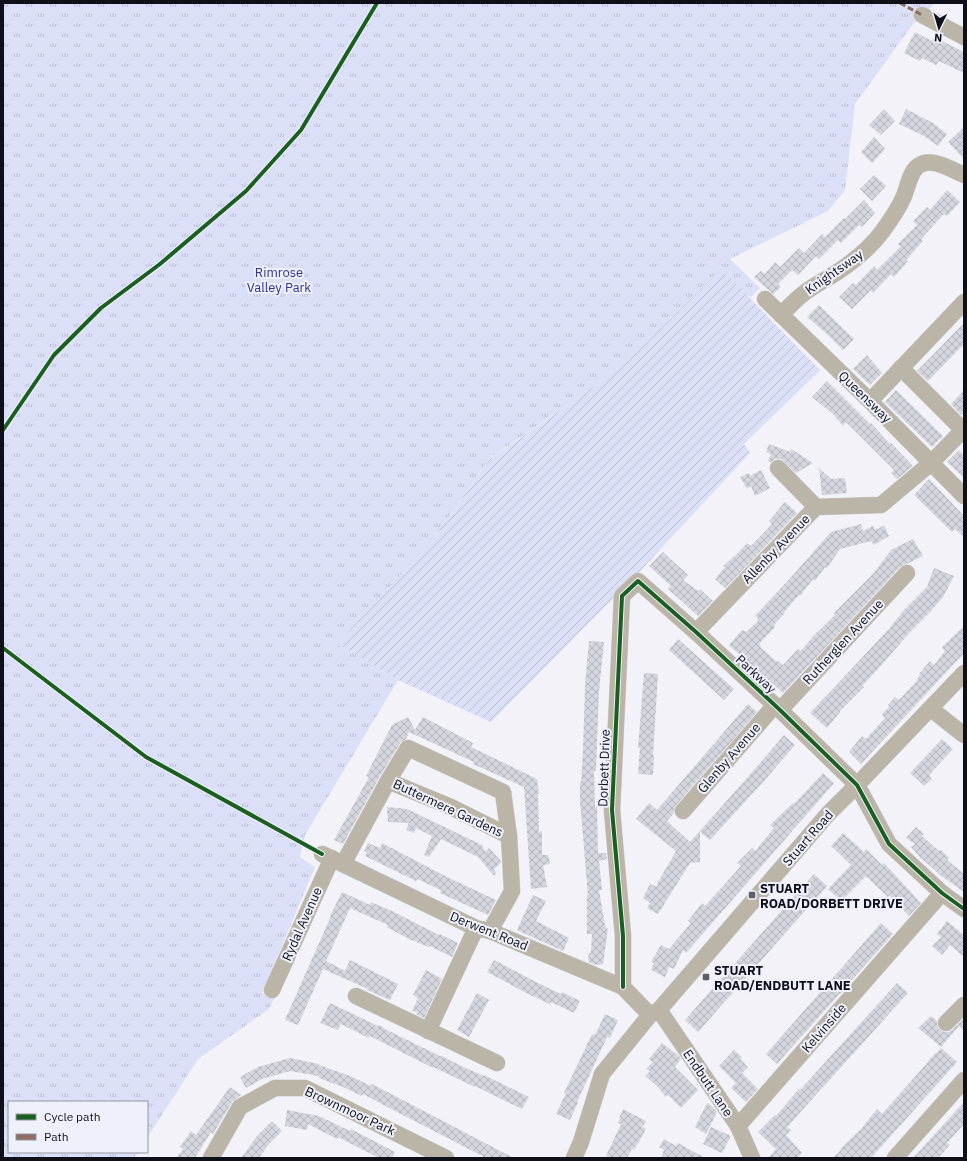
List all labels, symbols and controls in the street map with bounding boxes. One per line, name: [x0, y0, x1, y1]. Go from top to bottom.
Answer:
north arrow: [919, 8, 959, 48]
text: N: [934, 31, 943, 45]
street label: Knightsway: [802, 246, 867, 298]
park label: Rimrose Valley Park: [247, 264, 311, 296]
street label: Queensway: [835, 367, 896, 427]
street label: Allenby Avenue: [739, 511, 813, 587]
street label: Rutherglen Avenue: [799, 596, 887, 688]
street label: Parkway: [732, 651, 780, 697]
street label: Glenby Avenue: [694, 719, 764, 797]
street label: Dorbett Drive: [594, 729, 614, 807]
street label: Buttermere Gardens: [390, 775, 506, 841]
street label: Stuart Road: [779, 806, 837, 870]
place label: STUART ROAD/DORBETT DRIVE: [760, 880, 903, 912]
street label: Rydal Avenue: [278, 884, 326, 964]
marker: STUART ROAD/DORBETT DRIVE: [747, 890, 757, 900]
street label: Derwent Road: [447, 908, 531, 954]
place label: STUART ROAD/ENDBUTT LANE: [714, 962, 851, 994]
marker: STUART ROAD/ENDBUTT LANE: [701, 972, 711, 982]
street label: Kelvinside: [798, 1000, 850, 1056]
street label: Endbutt Lane: [679, 1046, 737, 1120]
street label: Brownmoor Park: [302, 1083, 398, 1139]
legend: [8, 1101, 148, 1153]
text: Cycle path: [44, 1109, 101, 1124]
text: Path: [44, 1129, 69, 1144]

